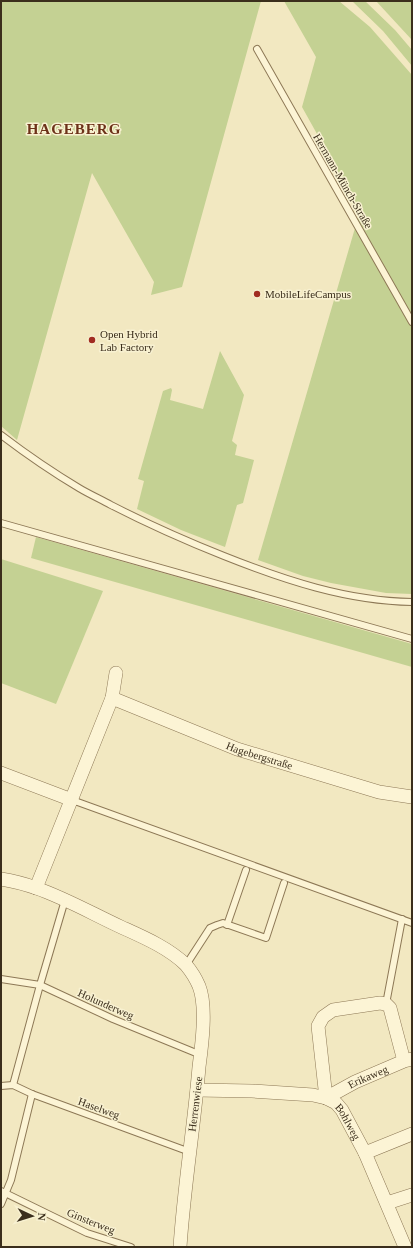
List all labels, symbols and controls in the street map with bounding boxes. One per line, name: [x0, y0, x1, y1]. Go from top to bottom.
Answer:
district label: HAGEBERG: [27, 121, 121, 137]
street label: Hermann-Münch-Straße: [311, 131, 375, 231]
place label: MobileLifeCampus: [265, 288, 351, 300]
marker: MobileLifeCampus: [252, 289, 262, 299]
place label: Open Hybrid Lab Factory: [100, 328, 158, 353]
marker: Open Hybrid Lab Factory: [87, 335, 97, 345]
street label: Hagebergstraße: [224, 739, 294, 772]
street label: Holunderweg: [76, 986, 136, 1022]
street label: Erikaweg: [346, 1063, 390, 1091]
street label: Herrenwiese: [186, 1076, 204, 1132]
street label: Haselweg: [77, 1095, 122, 1121]
street label: Bohlweg: [333, 1101, 363, 1142]
north arrow: [12, 1196, 52, 1236]
street label: Ginsterweg: [65, 1206, 117, 1236]
text: N: [36, 1212, 48, 1221]

